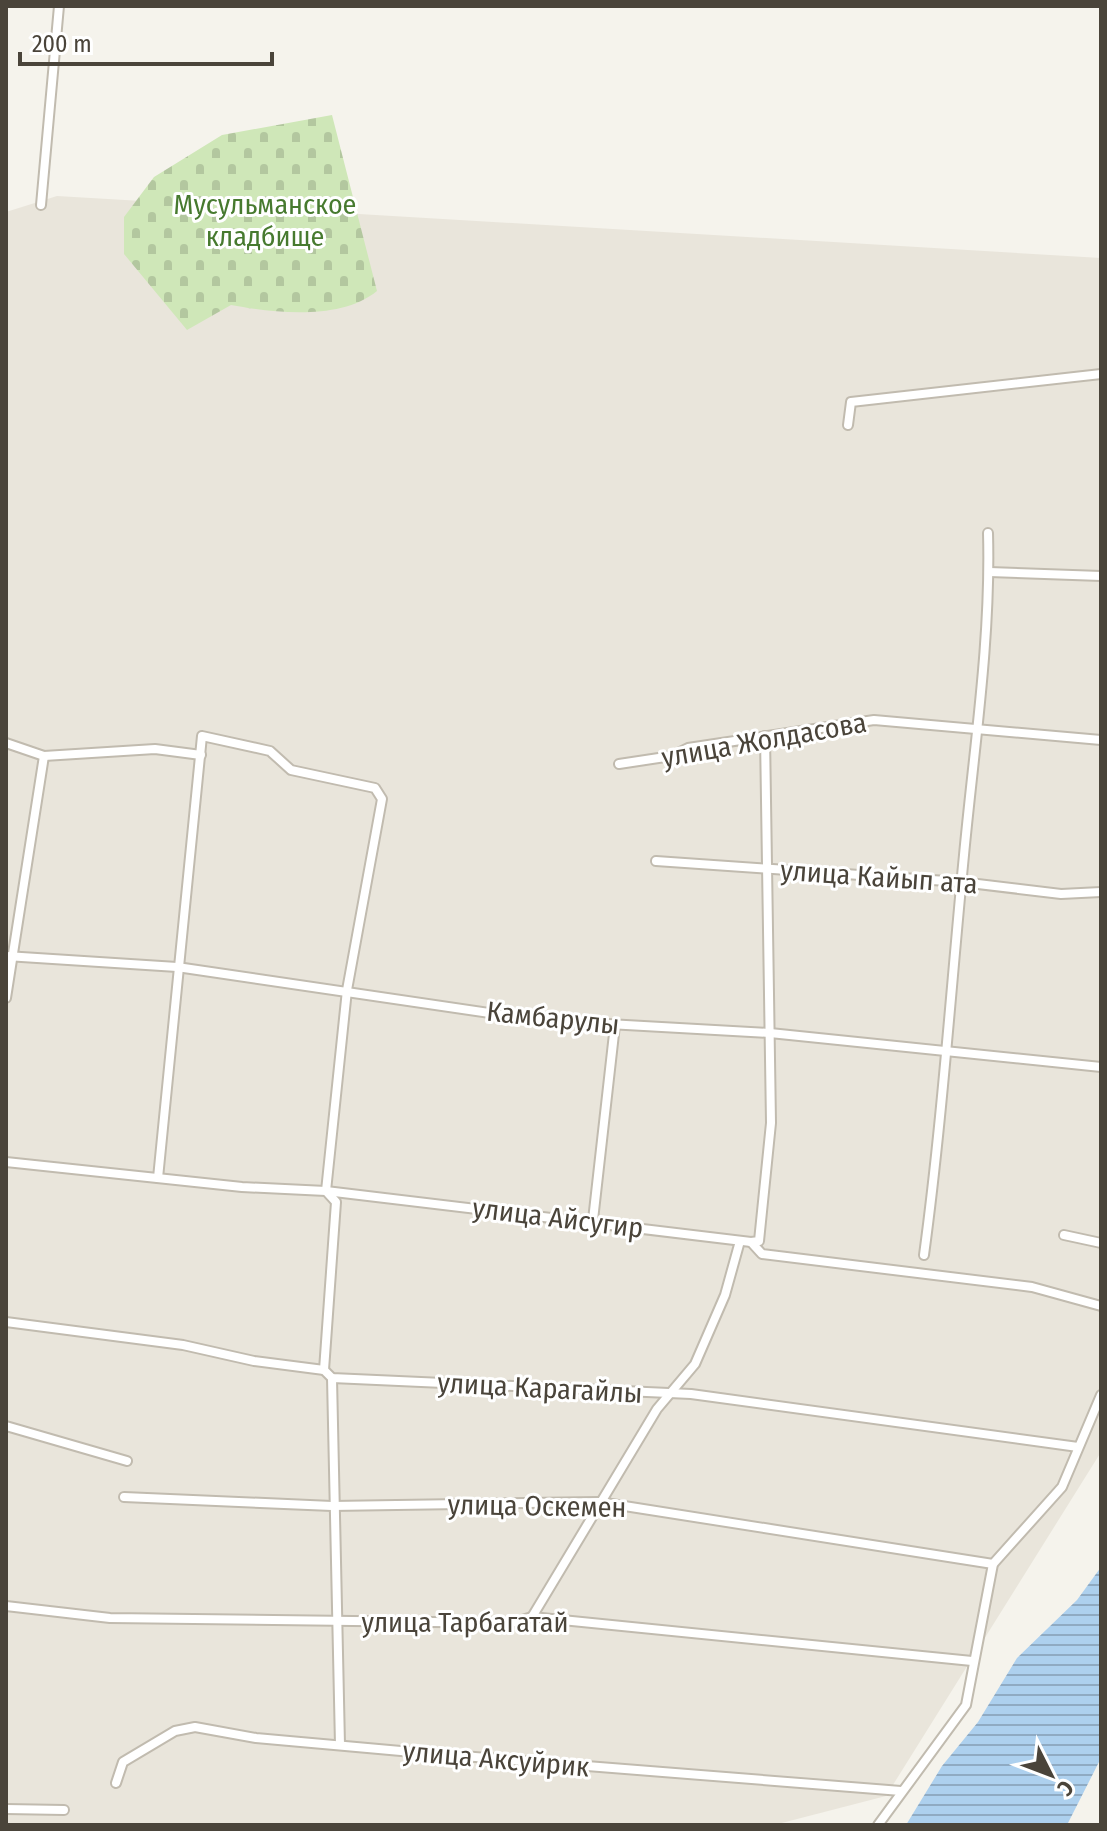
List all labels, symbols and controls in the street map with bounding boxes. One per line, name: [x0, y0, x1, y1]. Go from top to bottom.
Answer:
scale bar: [20, 16, 272, 66]
text: 200 m: [32, 30, 92, 58]
park label: Мусульманское кладбище: [174, 188, 356, 253]
street label: улица Жолдасова: [659, 706, 869, 774]
street label: улица Кайып ата: [779, 854, 979, 900]
street label: Камбарулы: [485, 995, 621, 1041]
street label: улица Айсугир: [471, 1191, 645, 1245]
street label: улица Карагайлы: [437, 1366, 643, 1410]
street label: улица Оскемен: [447, 1488, 627, 1524]
street label: улица Тарбагатай: [361, 1606, 569, 1639]
street label: улица Аксуйрик: [401, 1734, 591, 1784]
north arrow: [1011, 1735, 1091, 1815]
text: С: [1051, 1775, 1079, 1802]

